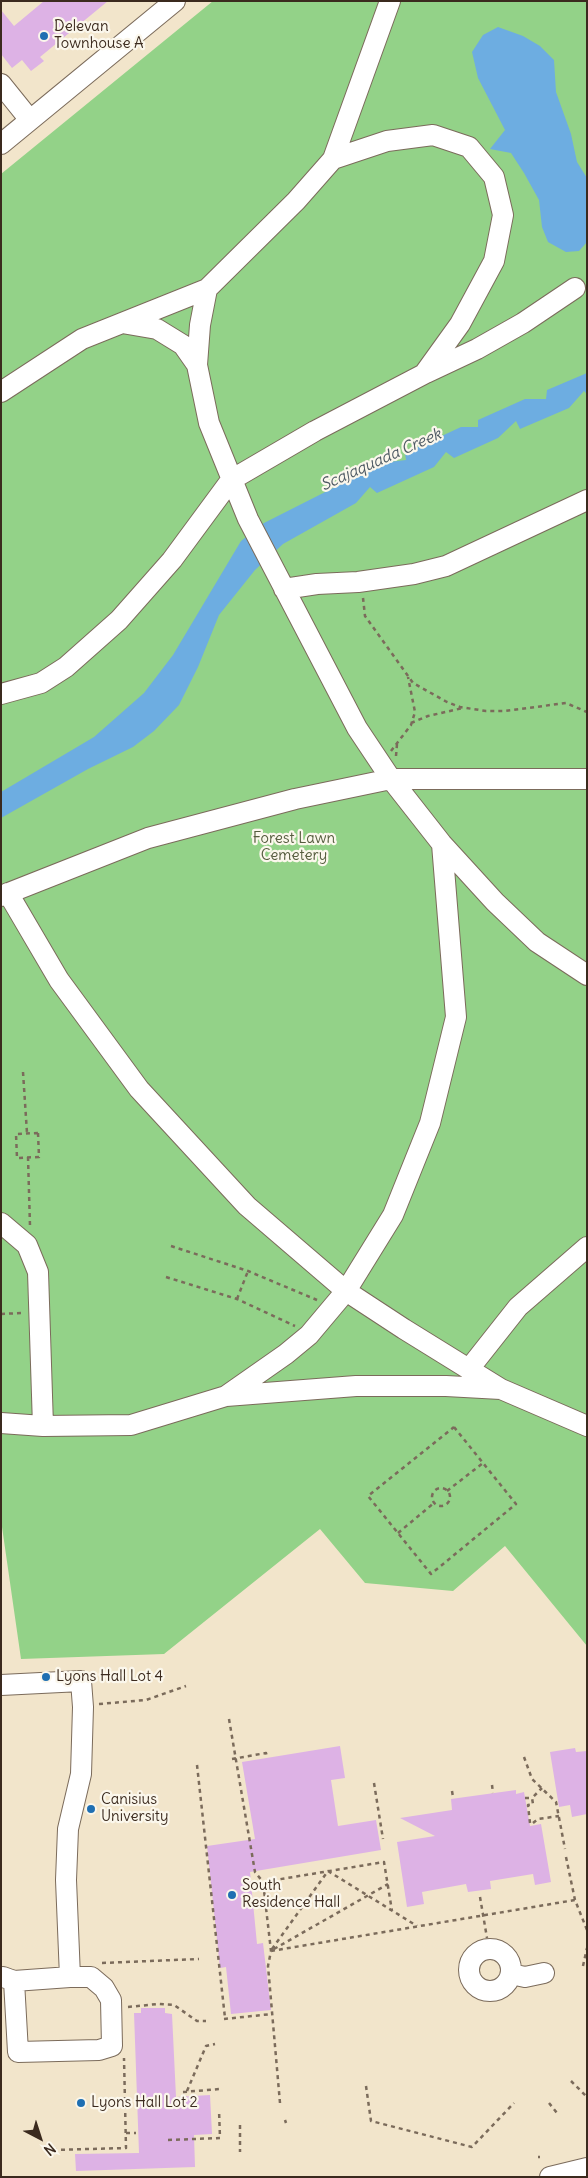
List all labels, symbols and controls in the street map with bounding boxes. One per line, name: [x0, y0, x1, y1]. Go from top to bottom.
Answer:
place label: Delevan Townhouse A: [54, 18, 144, 53]
marker: Delevan Townhouse A: [38, 30, 50, 42]
water label: Scajaquada Creek: [318, 425, 444, 495]
park label: Forest Lawn Cemetery: [253, 830, 335, 865]
place label: Lyons Hall Lot 4: [56, 1668, 163, 1686]
marker: Lyons Hall Lot 4: [40, 1671, 52, 1683]
place label: Canisius University: [101, 1791, 168, 1826]
marker: Canisius University: [85, 1803, 97, 1815]
place label: South Residence Hall: [242, 1877, 340, 1912]
marker: South Residence Hall: [226, 1889, 238, 1901]
place label: Lyons Hall Lot 2: [91, 2094, 198, 2112]
marker: Lyons Hall Lot 2: [75, 2097, 87, 2109]
north arrow: [15, 2113, 65, 2163]
text: N: [40, 2139, 59, 2159]

